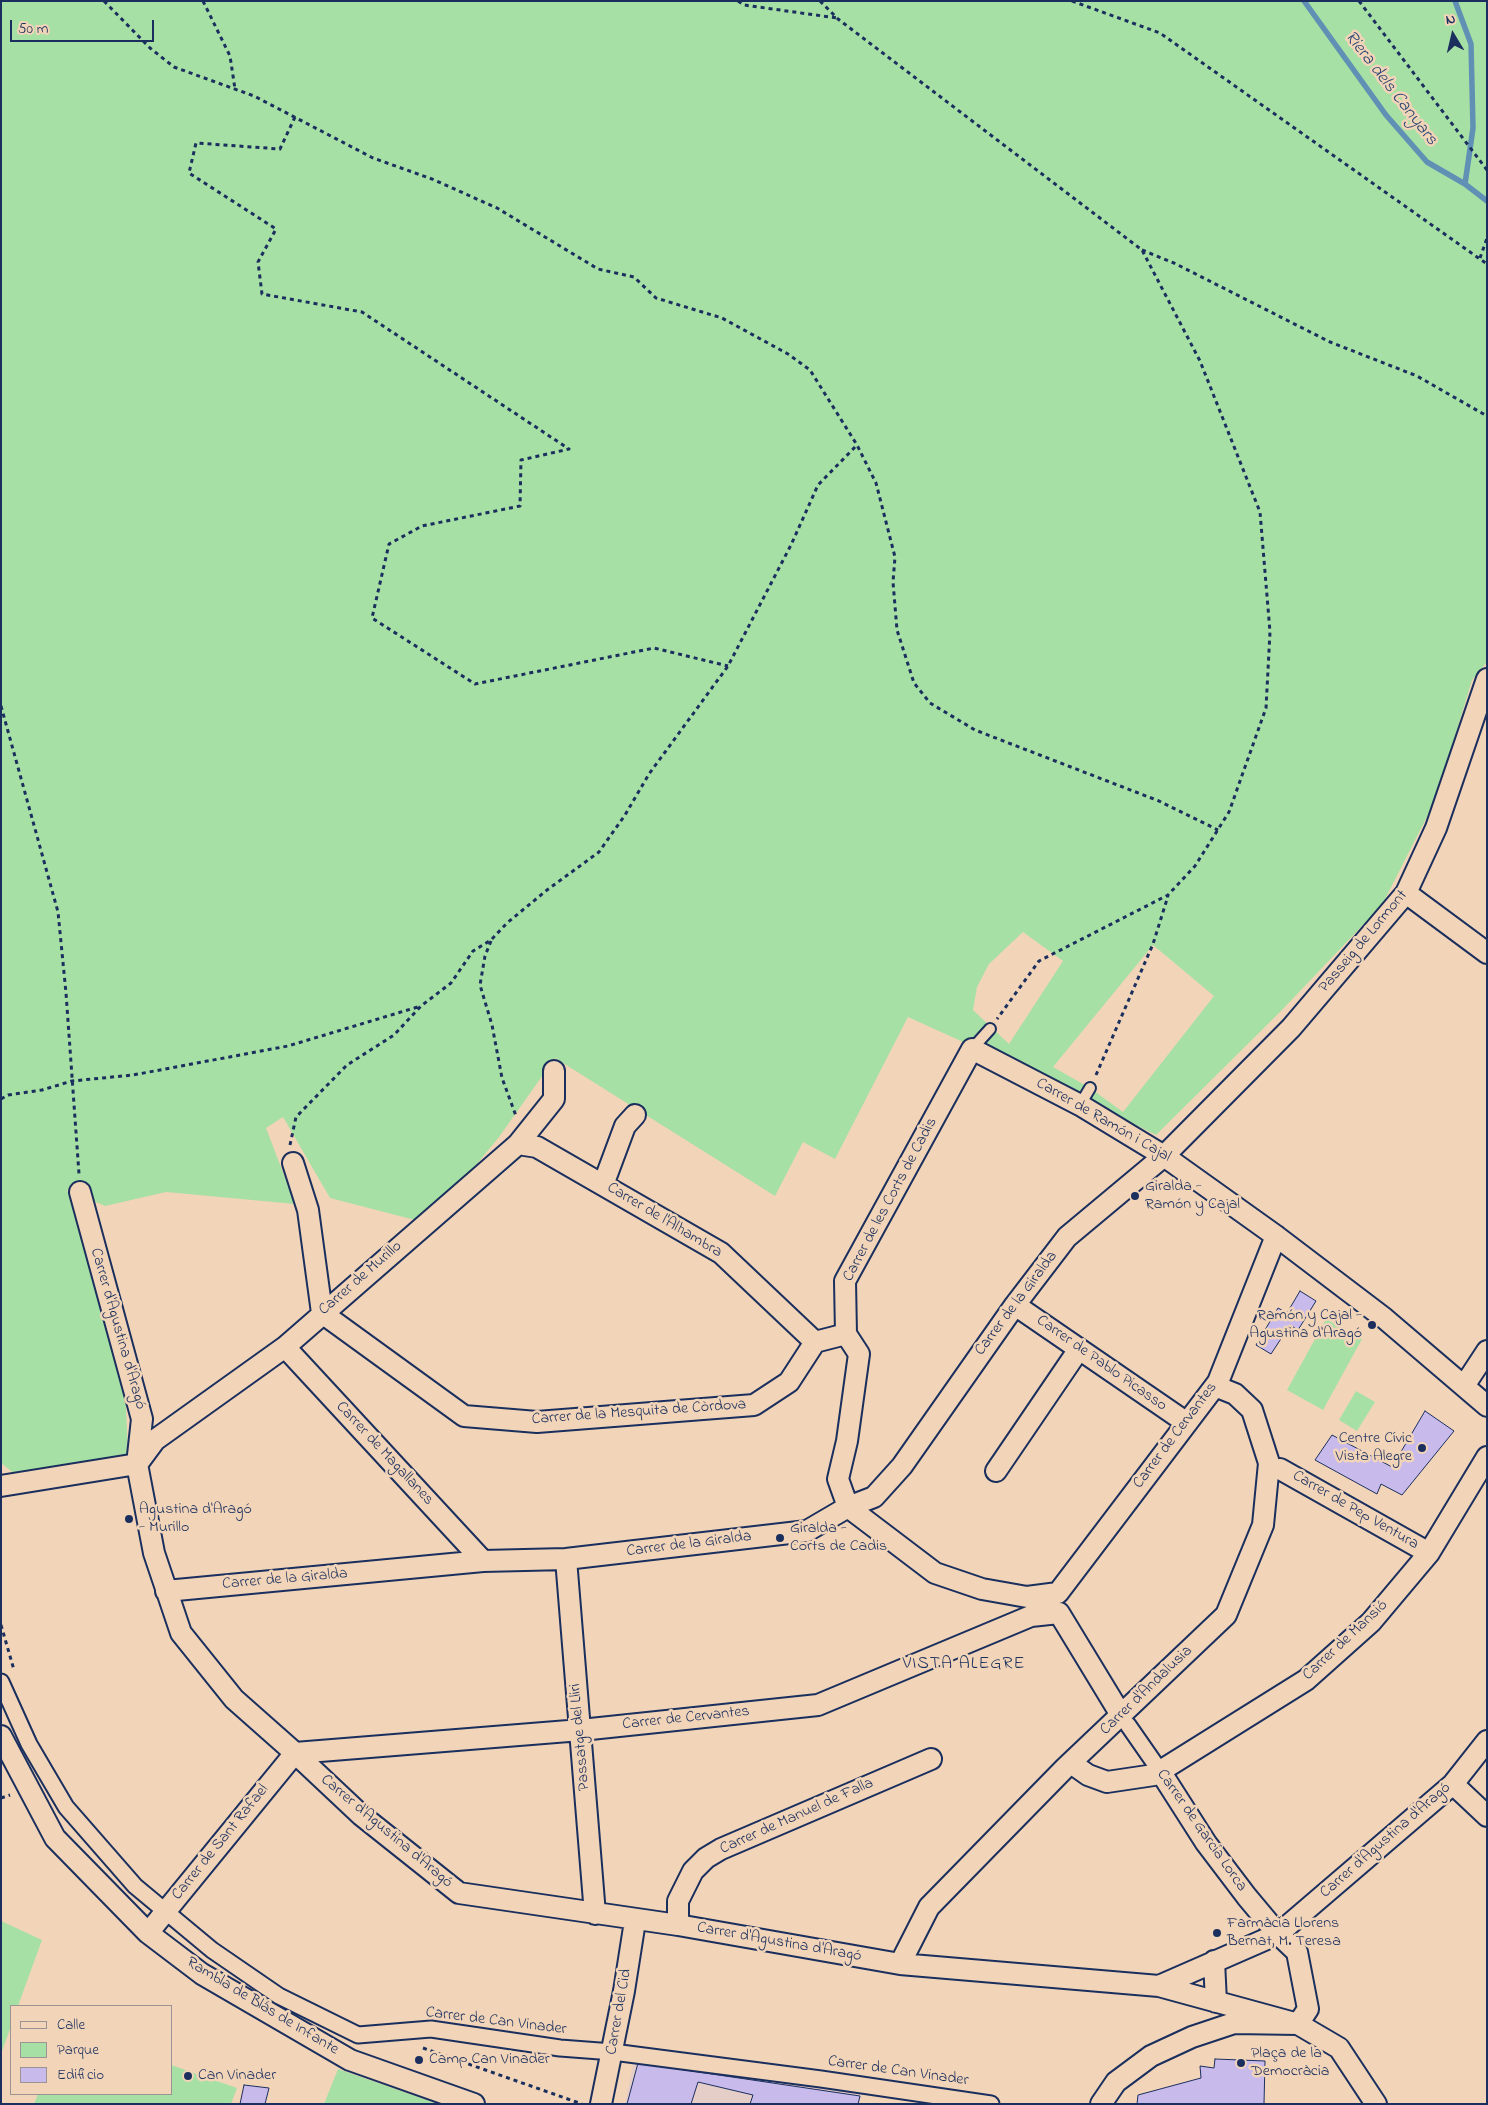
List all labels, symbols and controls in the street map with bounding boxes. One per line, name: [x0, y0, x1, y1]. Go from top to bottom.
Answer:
text: N: [1444, 9, 1457, 31]
scale bar: [12, 10, 156, 42]
north arrow: [1428, 10, 1478, 60]
text: 50 m: [18, 18, 48, 40]
water label: Riera dels Canyars: [1339, 28, 1441, 150]
street label: Passeig de Lormont: [1316, 887, 1412, 997]
street label: Carrer de Ramón i Cajal: [1032, 1075, 1174, 1167]
street label: Carrer de les Corts de Cadis: [840, 1115, 942, 1285]
place label: Giralda - Ramón y Cajal: [1145, 1177, 1240, 1215]
street label: Carrer de l'Alhambra: [603, 1179, 725, 1263]
marker: Giralda - Ramón y Cajal: [1129, 1190, 1141, 1202]
street label: Carrer de Murillo: [315, 1238, 407, 1320]
street label: Carrer d'Agustina d'Aragó: [85, 1246, 149, 1412]
street label: Carrer de la Giralda: [971, 1248, 1063, 1360]
place label: Ramón y Cajal - Agustina d'Aragó: [1249, 1306, 1362, 1344]
street label: Carrer de Pablo Picasso: [1032, 1312, 1170, 1416]
marker: Ramón y Cajal - Agustina d'Aragó: [1366, 1319, 1378, 1331]
street label: Carrer de Cervantes: [1130, 1379, 1222, 1493]
street label: Carrer de la Mesquita de Còrdova: [531, 1396, 747, 1430]
street label: Carrer de Magallanes: [331, 1398, 437, 1510]
place label: Centre Cívic Vista Alegre: [1336, 1429, 1412, 1467]
marker: Centre Cívic Vista Alegre: [1416, 1442, 1428, 1454]
street label: Carrer de Pep Ventura: [1289, 1467, 1421, 1555]
place label: Agustina d'Aragó - Murillo: [139, 1500, 252, 1538]
marker: Agustina d'Aragó - Murillo: [123, 1513, 135, 1525]
place label: Giralda - Corts de Cadis: [790, 1519, 887, 1557]
street label: Carrer de la Giralda: [625, 1528, 753, 1562]
marker: Giralda - Corts de Cadis: [774, 1532, 786, 1544]
street label: Carrer de la Giralda: [222, 1565, 348, 1595]
street label: Carrer de Mansió: [1300, 1597, 1392, 1685]
street label: Carrer d'Andalusia: [1097, 1642, 1197, 1740]
district label: VISTA ALEGRE: [901, 1654, 1027, 1676]
street label: Passatge del Lliri: [567, 1682, 595, 1792]
street label: Carrer de Cervantes: [621, 1703, 751, 1735]
street label: Carrer de Garcia Lorca: [1152, 1766, 1250, 1896]
street label: Carrer d'Agustina d'Aragó: [316, 1771, 456, 1893]
street label: Carrer de Manuel de Falla: [717, 1774, 877, 1860]
street label: Carrer d'Agustina d'Aragó: [1317, 1779, 1455, 1903]
street label: Carrer de Sant Rafael: [168, 1781, 274, 1905]
place label: Farmàcia Llorens Bernat, M. Teresa: [1227, 1914, 1341, 1952]
street label: Carrer d'Agustina d'Aragó: [695, 1919, 863, 1967]
marker: Farmàcia Llorens Bernat, M. Teresa: [1211, 1927, 1223, 1939]
street label: Rambla de Blás de Infante: [182, 1954, 342, 2060]
street label: Carrer del Cid: [603, 1968, 637, 2056]
street label: Carrer de Can Vinader: [424, 2004, 568, 2040]
legend: [10, 2005, 172, 2095]
text: Calle: [57, 2014, 85, 2036]
text: Parque: [57, 2039, 99, 2061]
place label: Plaça de la Democràcia: [1251, 2044, 1329, 2082]
place label: Camp Can Vinader: [429, 2050, 550, 2070]
street label: Carrer de Can Vinader: [826, 2053, 970, 2091]
marker: Camp Can Vinader: [413, 2054, 425, 2066]
marker: Plaça de la Democràcia: [1235, 2057, 1247, 2069]
text: Edificio: [57, 2064, 104, 2086]
place label: Can Vinader: [198, 2066, 276, 2086]
marker: Can Vinader: [182, 2070, 194, 2082]

